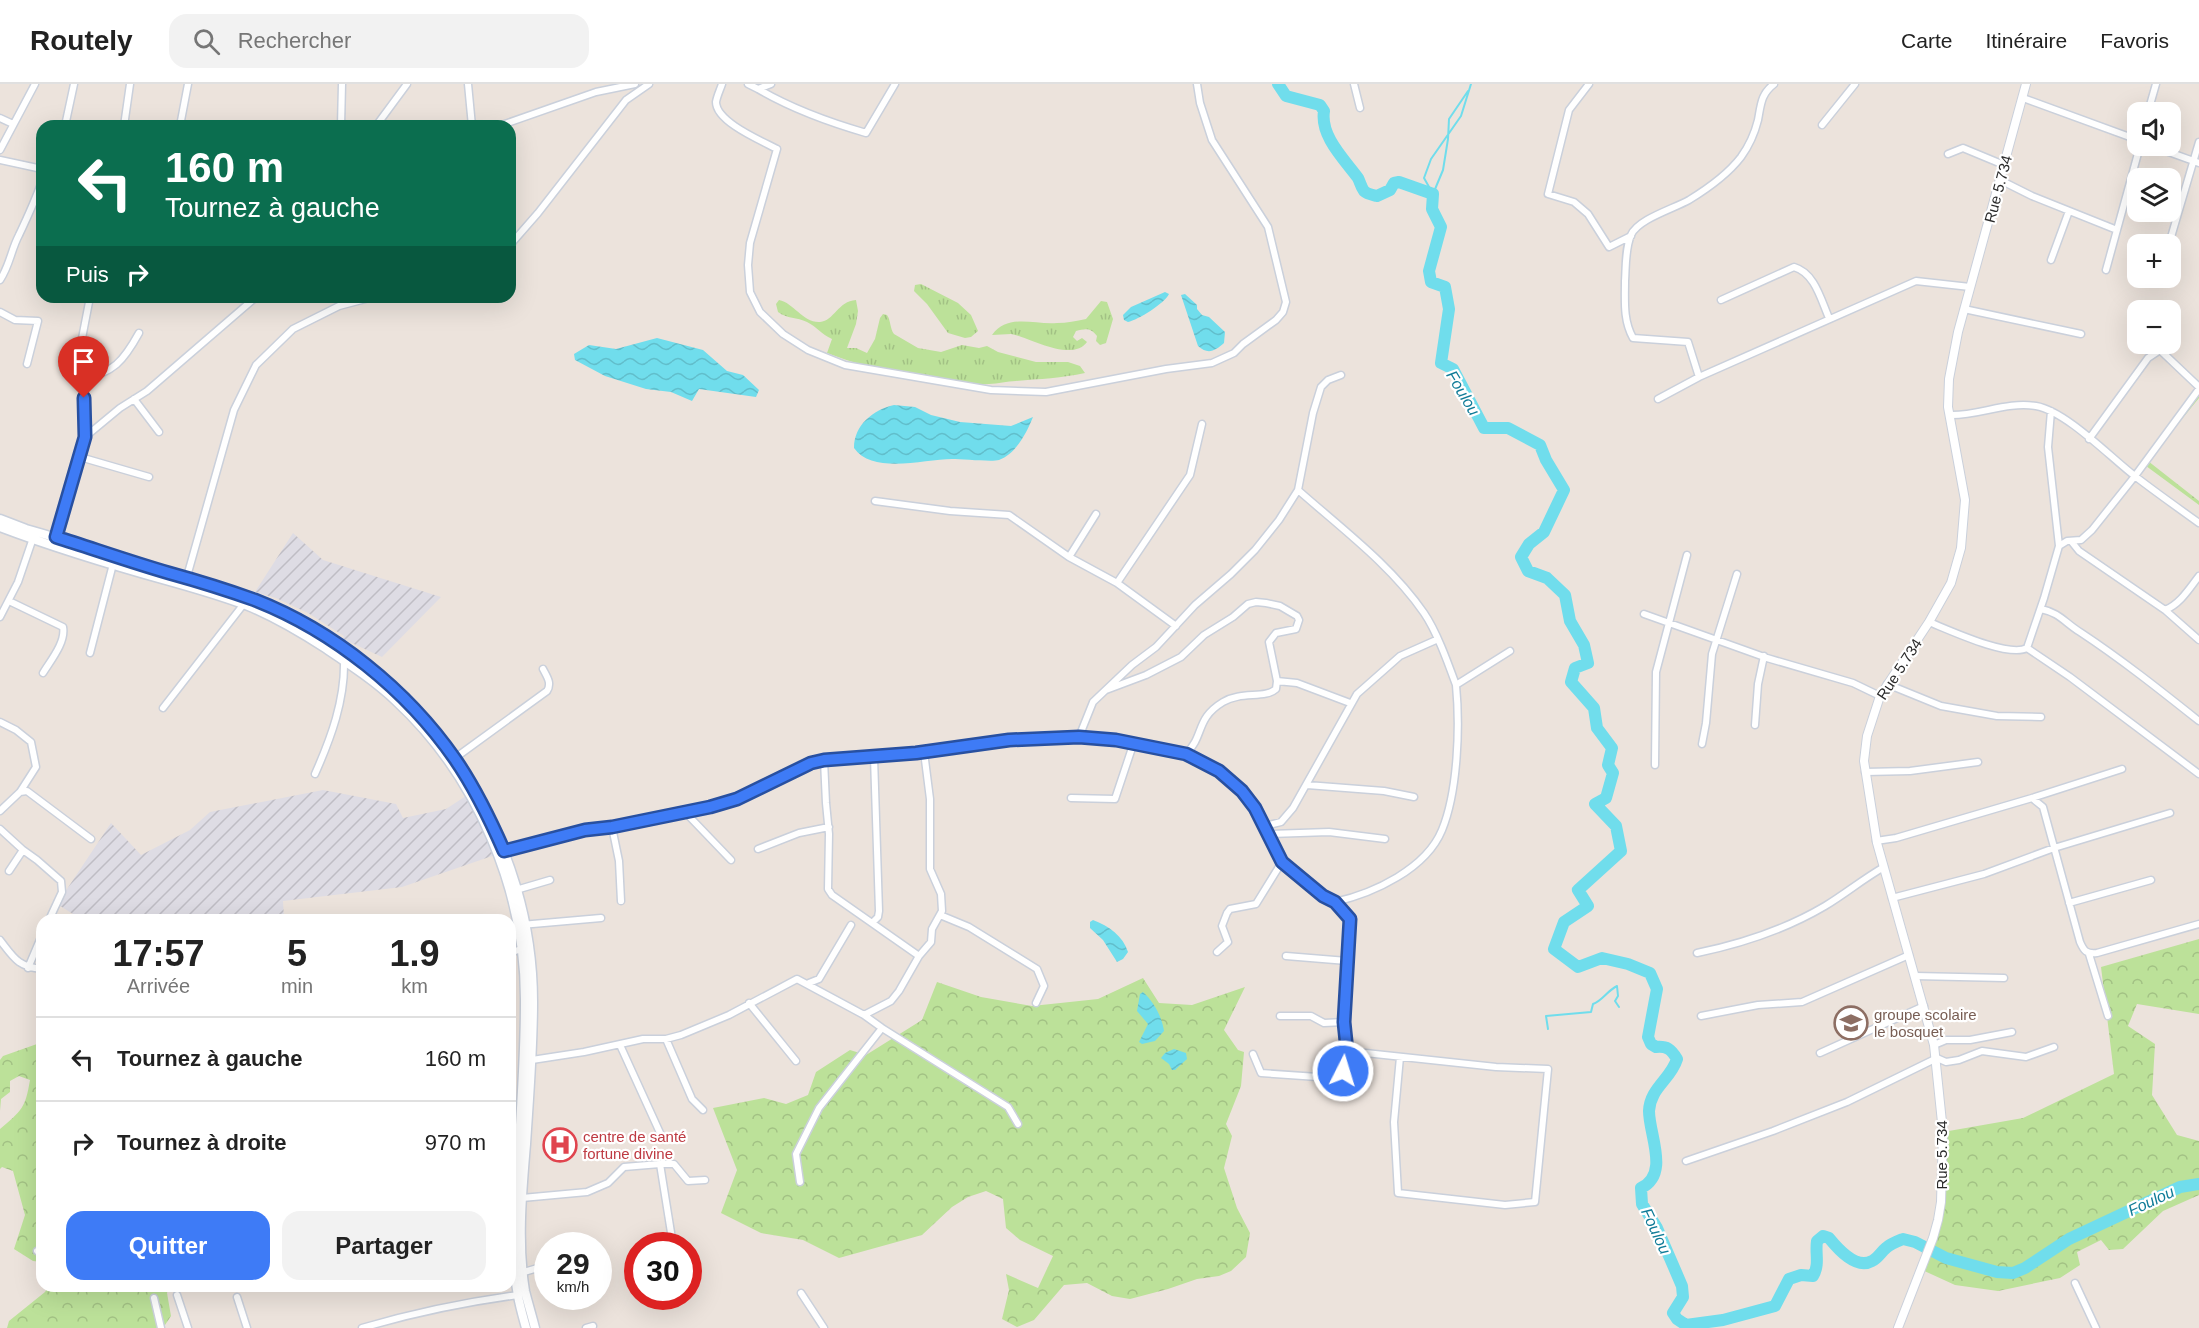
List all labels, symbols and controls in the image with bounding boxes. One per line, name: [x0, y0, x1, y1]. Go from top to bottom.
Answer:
search box: [169, 14, 589, 68]
text: Routely: [30, 25, 133, 56]
icon: search: [190, 25, 223, 58]
text: Rechercher: [238, 28, 351, 53]
text: Carte: [1901, 29, 1952, 52]
text: Itinéraire: [1985, 29, 2067, 52]
text: Favoris: [2100, 29, 2169, 52]
map controls: [2127, 102, 2181, 354]
button: sound: [2127, 102, 2181, 156]
icon: left: [66, 144, 144, 222]
text: 160 m: [165, 144, 284, 191]
street label: Rue 5.734: [1981, 153, 2015, 225]
button: layers: [2127, 168, 2181, 222]
text: Tournez à gauche: [165, 193, 380, 223]
button: +: [2127, 234, 2181, 288]
icon: right: [121, 258, 154, 291]
text: Puis: [66, 262, 109, 287]
button: −: [2127, 300, 2181, 354]
pin: [58, 336, 109, 398]
icon: arrive: [67, 345, 100, 378]
water label: Foulou: [1443, 368, 1483, 418]
street label: Rue 5.734: [1873, 635, 1925, 703]
text: 17:57: [112, 933, 204, 974]
text: 5: [287, 933, 307, 974]
text: 1.9: [390, 933, 440, 974]
text: Arrivée: [127, 975, 190, 997]
text: min: [281, 975, 313, 997]
text: km: [401, 975, 428, 997]
school or university icon: groupe scolaire le bosquet: [1833, 1005, 1869, 1041]
place label: groupe scolaire le bosquet: [1874, 1006, 1977, 1040]
position arrow: [1311, 1039, 1375, 1103]
icon: left: [66, 1043, 99, 1076]
text: Tournez à gauche: [117, 1046, 302, 1071]
text: 160 m: [425, 1046, 486, 1071]
street label: Rue 5.734: [1933, 1120, 1950, 1190]
icon: right: [66, 1127, 99, 1160]
hospital icon: centre de santé fortune divine: [542, 1127, 578, 1163]
place label: centre de santé fortune divine: [583, 1128, 686, 1162]
text: Tournez à droite: [117, 1130, 287, 1155]
text: 970 m: [425, 1130, 486, 1155]
water label: Foulou: [2125, 1183, 2177, 1219]
water label: Foulou: [1638, 1205, 1674, 1257]
button: Quitter: [66, 1211, 270, 1280]
button: Partager: [282, 1211, 486, 1280]
speed limit sign: 30: [624, 1232, 702, 1310]
text: 29: [556, 1247, 590, 1280]
text: km/h: [557, 1278, 589, 1295]

